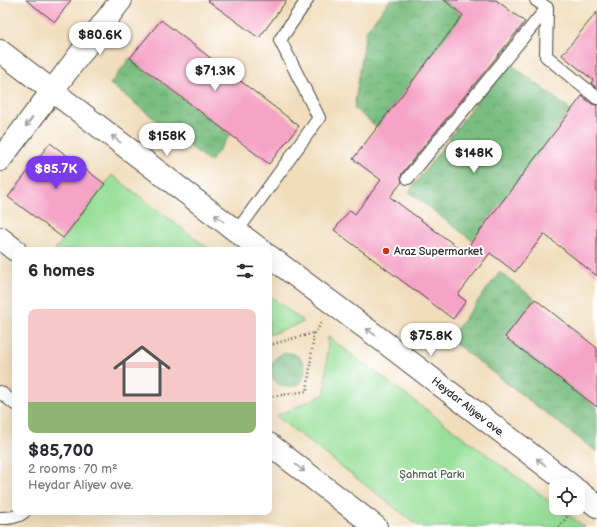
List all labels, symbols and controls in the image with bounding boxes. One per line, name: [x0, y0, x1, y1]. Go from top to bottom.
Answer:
pin: $80.6K: [67, 22, 133, 56]
text: $80.6K: [78, 27, 122, 43]
pin: $71.3K: [182, 58, 248, 92]
text: $71.3K: [195, 63, 235, 79]
one-way arrow: [24, 117, 33, 128]
pin: $158K: [139, 123, 195, 157]
text: $158K: [148, 128, 186, 144]
one-way arrow: [110, 135, 121, 144]
pin: $148K: [446, 140, 502, 174]
text: $148K: [455, 145, 493, 161]
pin: $85.7K: [23, 156, 89, 190]
text: $85.7K: [35, 161, 77, 177]
one-way arrow: [214, 214, 225, 222]
place label: Araz Supermarket: [394, 245, 483, 258]
marker: Araz Supermarket: [381, 246, 391, 256]
icon: filters: [234, 260, 256, 282]
text: 6 homes: [28, 261, 95, 281]
pin: $75.8K: [398, 323, 464, 357]
one-way arrow: [366, 328, 377, 336]
text: $75.8K: [410, 328, 452, 344]
icon: home: [106, 335, 178, 407]
street label: Heydar Aliyev ave.: [429, 374, 507, 440]
text: $85,700: [28, 441, 94, 461]
one-way arrow: [535, 458, 546, 466]
text: 2 rooms · 70 m²: [28, 461, 118, 477]
one-way arrow: [294, 464, 305, 472]
park label: Şahmat Parkı: [399, 468, 465, 481]
text: Heydar Aliyev ave.: [28, 477, 133, 493]
map controls: [549, 479, 585, 515]
button: locate: [549, 479, 585, 515]

